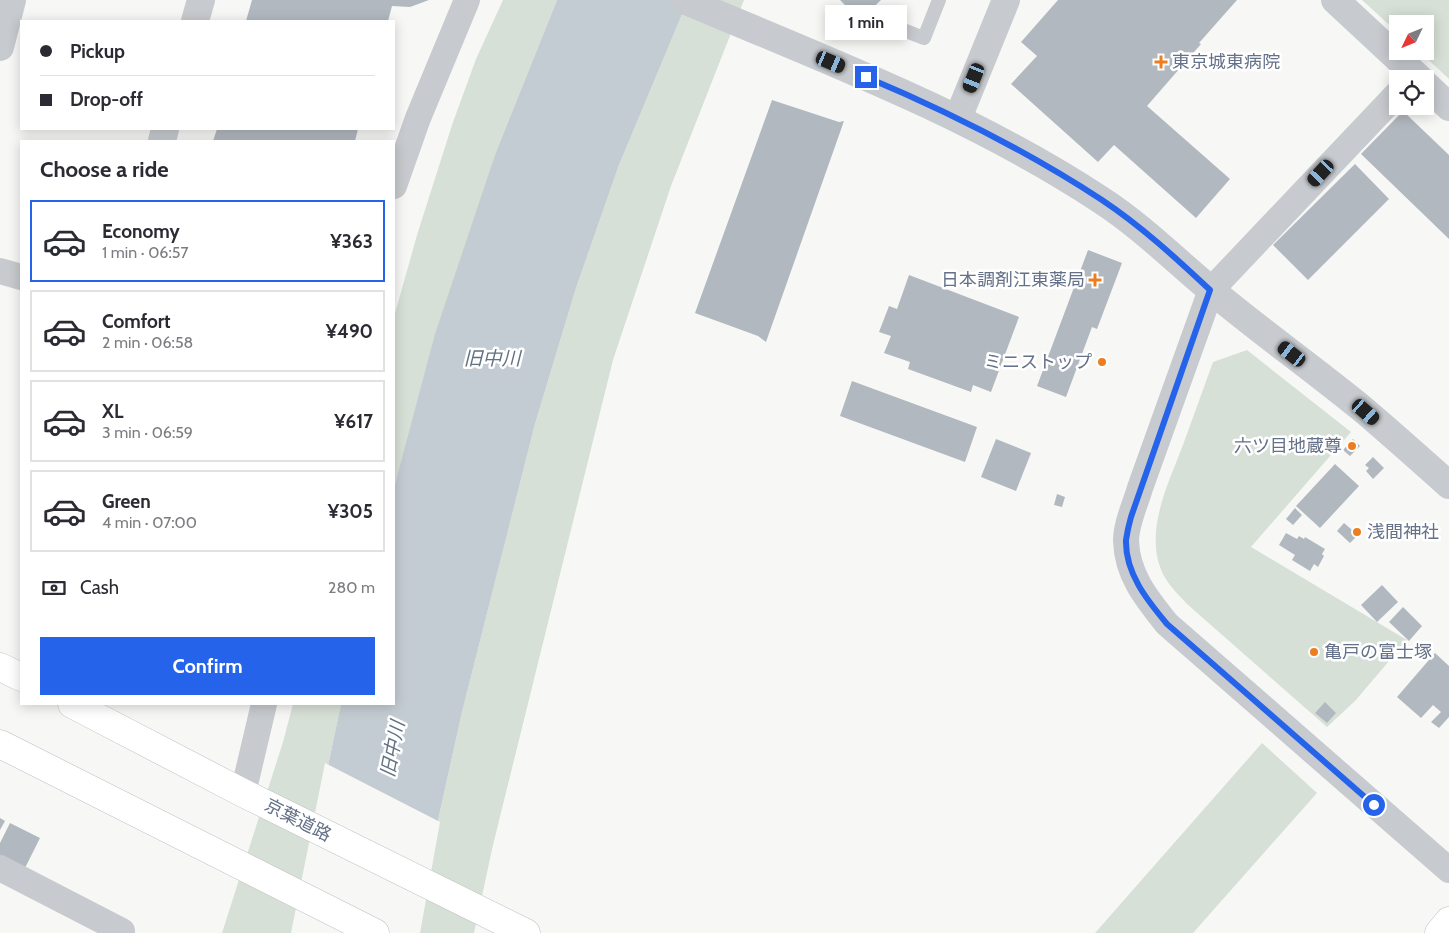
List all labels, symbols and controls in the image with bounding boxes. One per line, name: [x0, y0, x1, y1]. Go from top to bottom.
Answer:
callout: 1 min: [825, 5, 907, 40]
text: 1 min: [848, 13, 884, 32]
north arrow: [1389, 15, 1434, 60]
map controls: [1389, 15, 1434, 115]
text: Pickup: [70, 40, 125, 63]
car: [814, 49, 847, 75]
place label: 東京城東病院: [1172, 51, 1280, 73]
marker: 東京城東病院: [1154, 55, 1168, 69]
car: [961, 61, 986, 95]
route end: [855, 66, 877, 88]
button: locate: [1389, 70, 1434, 115]
text: Drop-off: [70, 88, 143, 111]
text: Choose a ride: [40, 156, 169, 183]
car: [1305, 157, 1336, 189]
icon: car: [42, 219, 87, 264]
text: Economy: [102, 220, 180, 243]
text: ¥363: [330, 230, 373, 253]
text: 1 min · 06:57: [102, 243, 188, 262]
place label: 日本調剤江東薬局: [941, 269, 1085, 291]
marker: 日本調剤江東薬局: [1089, 274, 1101, 286]
icon: car: [42, 309, 87, 354]
text: Comfort: [102, 310, 171, 333]
text: ¥490: [326, 320, 373, 343]
text: 2 min · 06:58: [102, 333, 193, 352]
car: [1275, 339, 1308, 369]
water label: 旧中川: [463, 347, 522, 370]
place label: ミニストップ: [984, 351, 1092, 373]
marker: ミニストップ: [1096, 356, 1108, 368]
car: [1349, 396, 1382, 428]
icon: car: [42, 399, 87, 444]
text: XL: [102, 400, 123, 423]
text: ¥617: [334, 410, 373, 433]
text: 3 min · 06:59: [102, 423, 193, 442]
place label: 六ツ目地蔵尊: [1234, 435, 1342, 457]
marker: 六ツ目地蔵尊: [1346, 440, 1358, 452]
icon: car: [42, 489, 87, 534]
text: Green: [102, 490, 151, 513]
text: ¥305: [328, 500, 373, 523]
text: 4 min · 07:00: [102, 513, 197, 532]
place label: 浅間神社: [1367, 521, 1439, 543]
marker: 浅間神社: [1351, 526, 1363, 538]
icon: cash: [40, 574, 68, 602]
text: Cash: [80, 576, 119, 599]
text: 280 m: [328, 578, 375, 597]
button: Confirm: [40, 637, 375, 695]
place label: 亀戸の富士塚: [1324, 641, 1432, 663]
marker: 亀戸の富士塚: [1308, 646, 1320, 658]
water label: 旧中川: [376, 717, 410, 779]
street label: 京葉道路: [261, 794, 335, 846]
route start: [1363, 794, 1385, 816]

